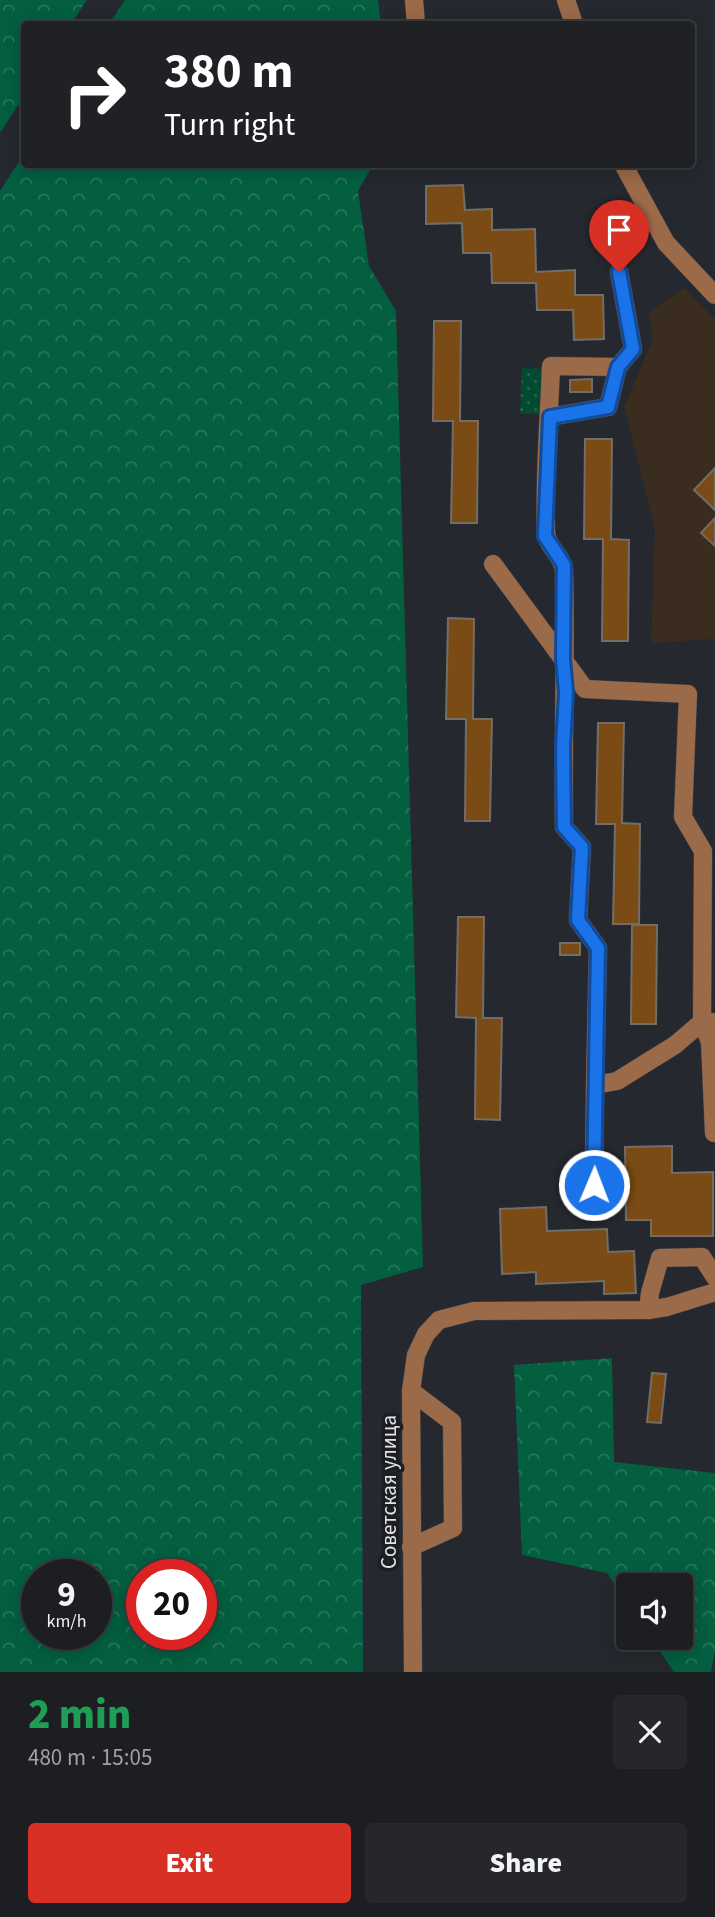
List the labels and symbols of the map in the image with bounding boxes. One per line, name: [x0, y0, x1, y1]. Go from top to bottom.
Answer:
pin: [589, 200, 649, 272]
position arrow: [557, 1148, 631, 1222]
street label: Советская улица: [374, 1415, 404, 1569]
speed limit sign: 20: [126, 1559, 217, 1650]

